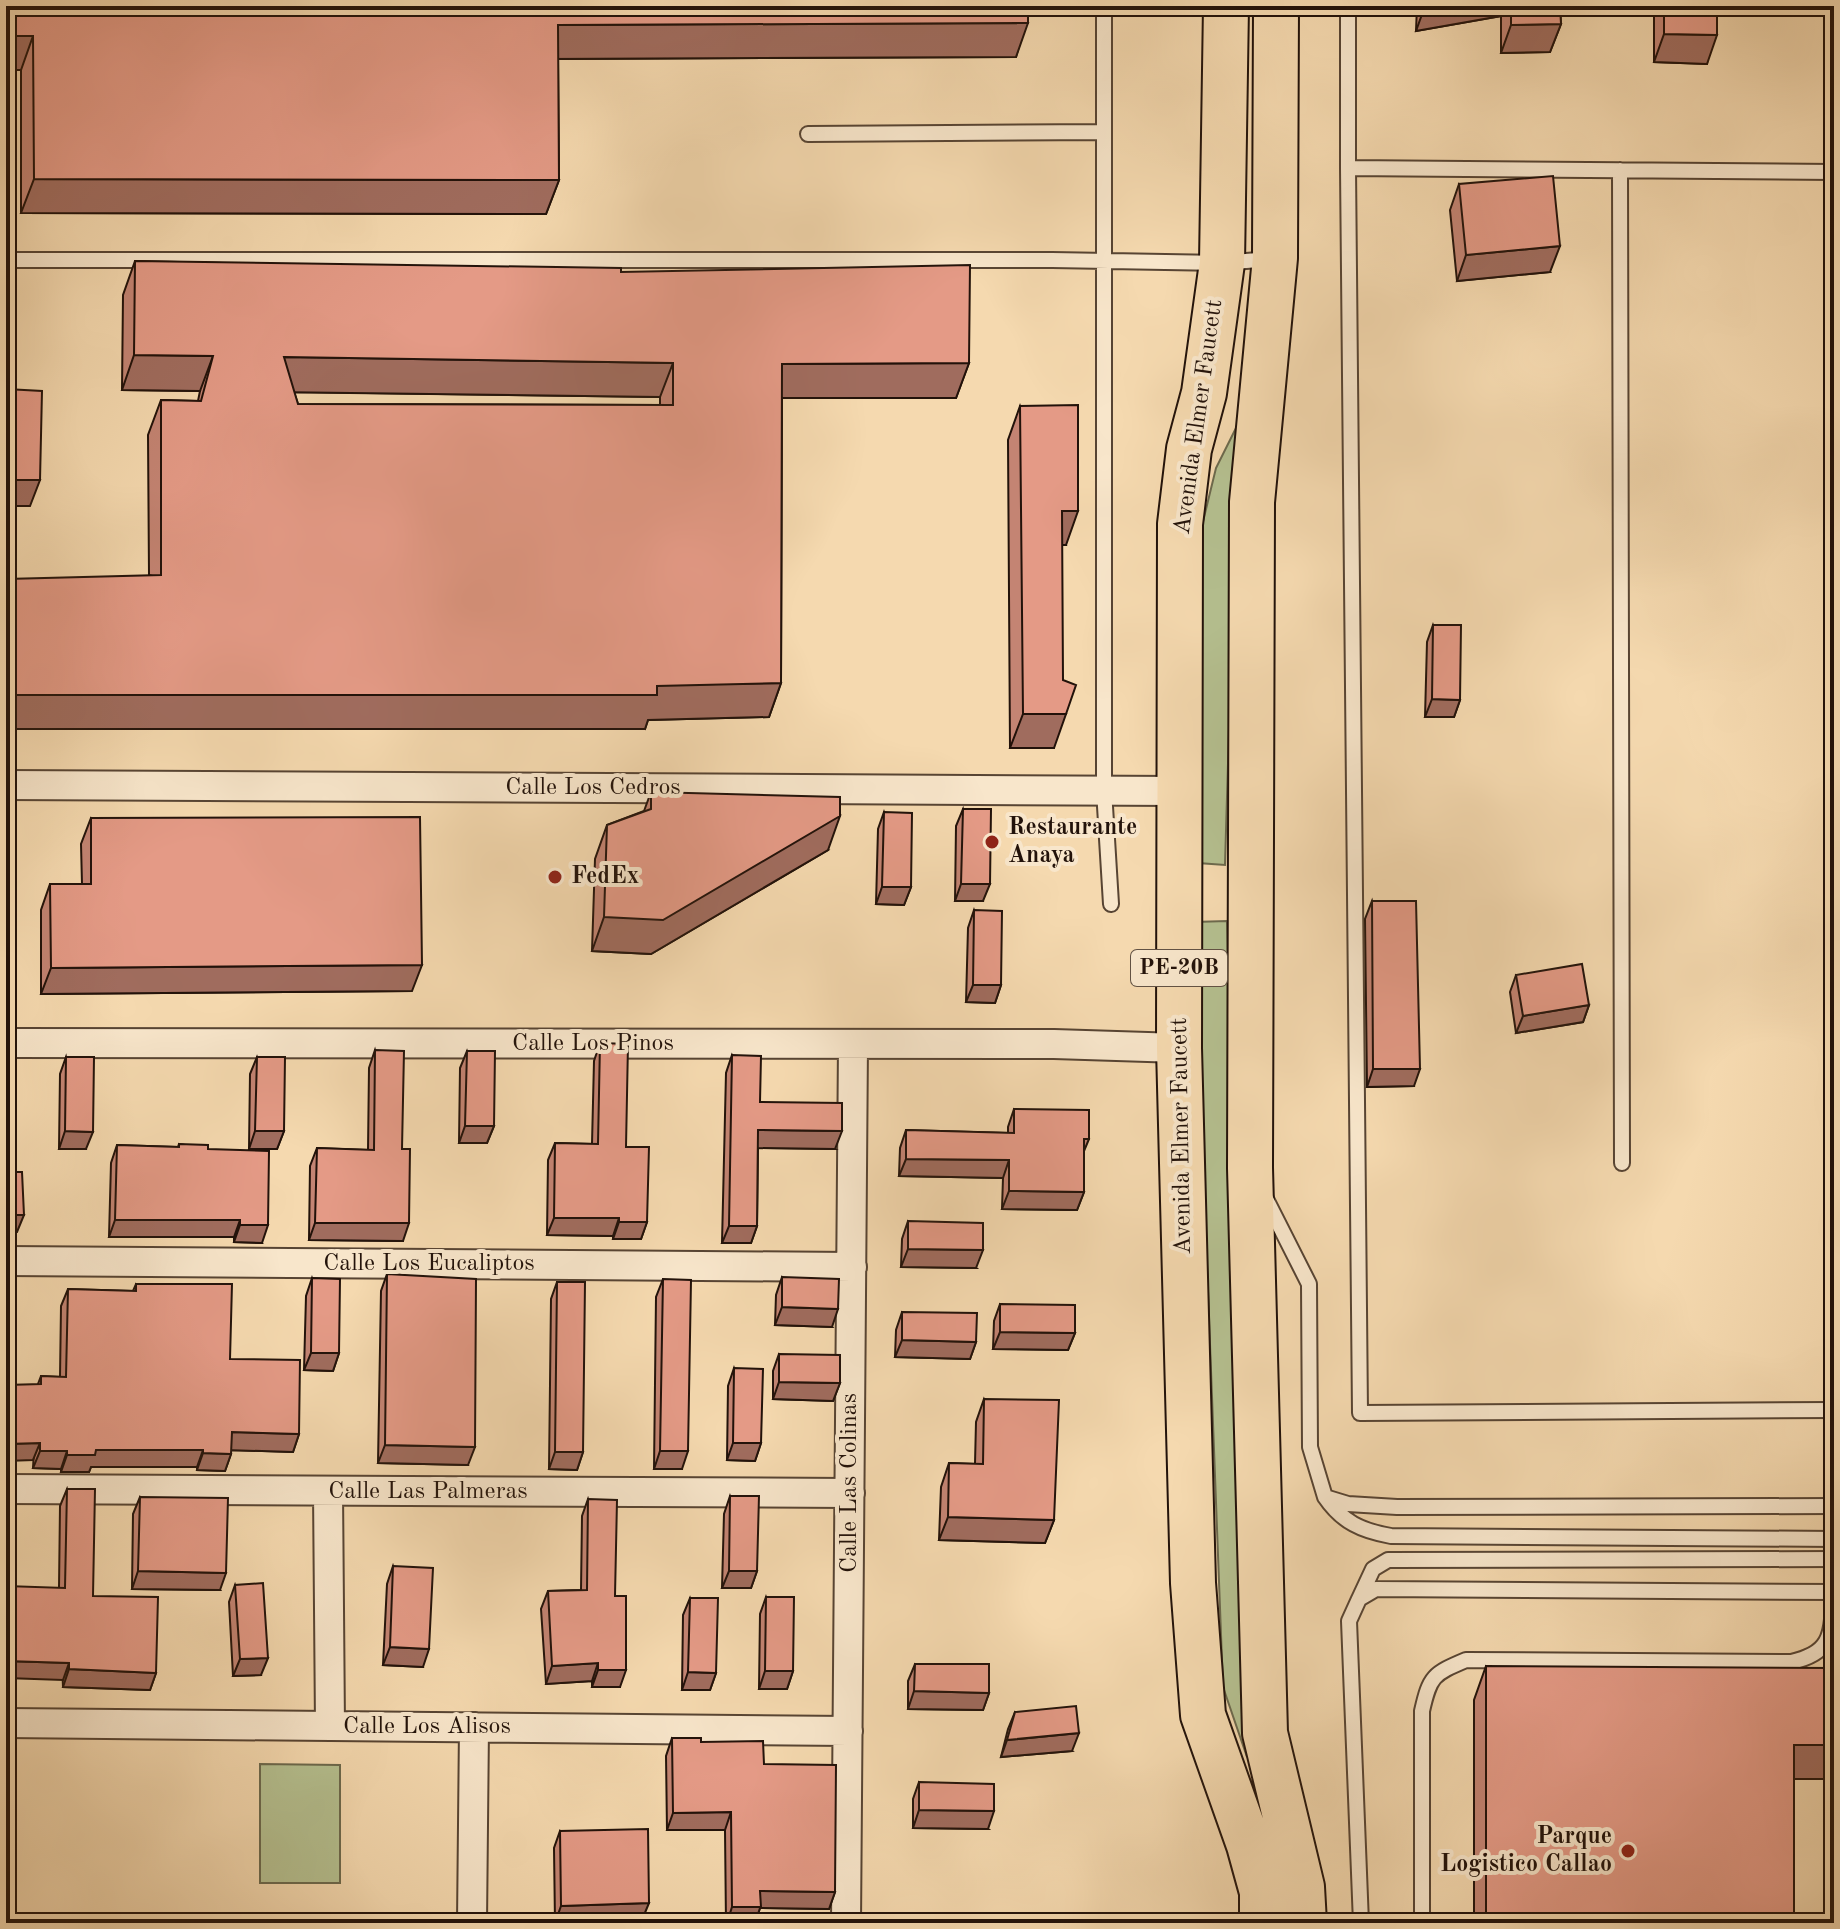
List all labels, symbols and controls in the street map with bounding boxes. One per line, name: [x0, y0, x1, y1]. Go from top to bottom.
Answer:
street label: Avenida Elmer Faucett: [1171, 298, 1227, 536]
street label: Calle Los Cedros: [505, 776, 681, 800]
place label: Restaurante Anaya: [1008, 816, 1137, 868]
marker: Restaurante Anaya: [983, 833, 1001, 851]
place label: FedEx: [571, 865, 639, 889]
marker: FedEx: [546, 868, 564, 886]
road number: PE-20B: [1131, 950, 1227, 986]
street label: Avenida Elmer Faucett: [1168, 1017, 1196, 1255]
street label: Calle Los Pinos: [512, 1032, 674, 1056]
street label: Calle Los Eucaliptos: [323, 1252, 535, 1276]
street label: Calle Las Colinas: [838, 1393, 862, 1573]
street label: Calle Las Palmeras: [328, 1480, 528, 1504]
street label: Calle Los Alisos: [343, 1715, 511, 1739]
place label: Parque Logistico Callao: [1440, 1825, 1612, 1877]
marker: Parque Logistico Callao: [1619, 1842, 1637, 1860]

